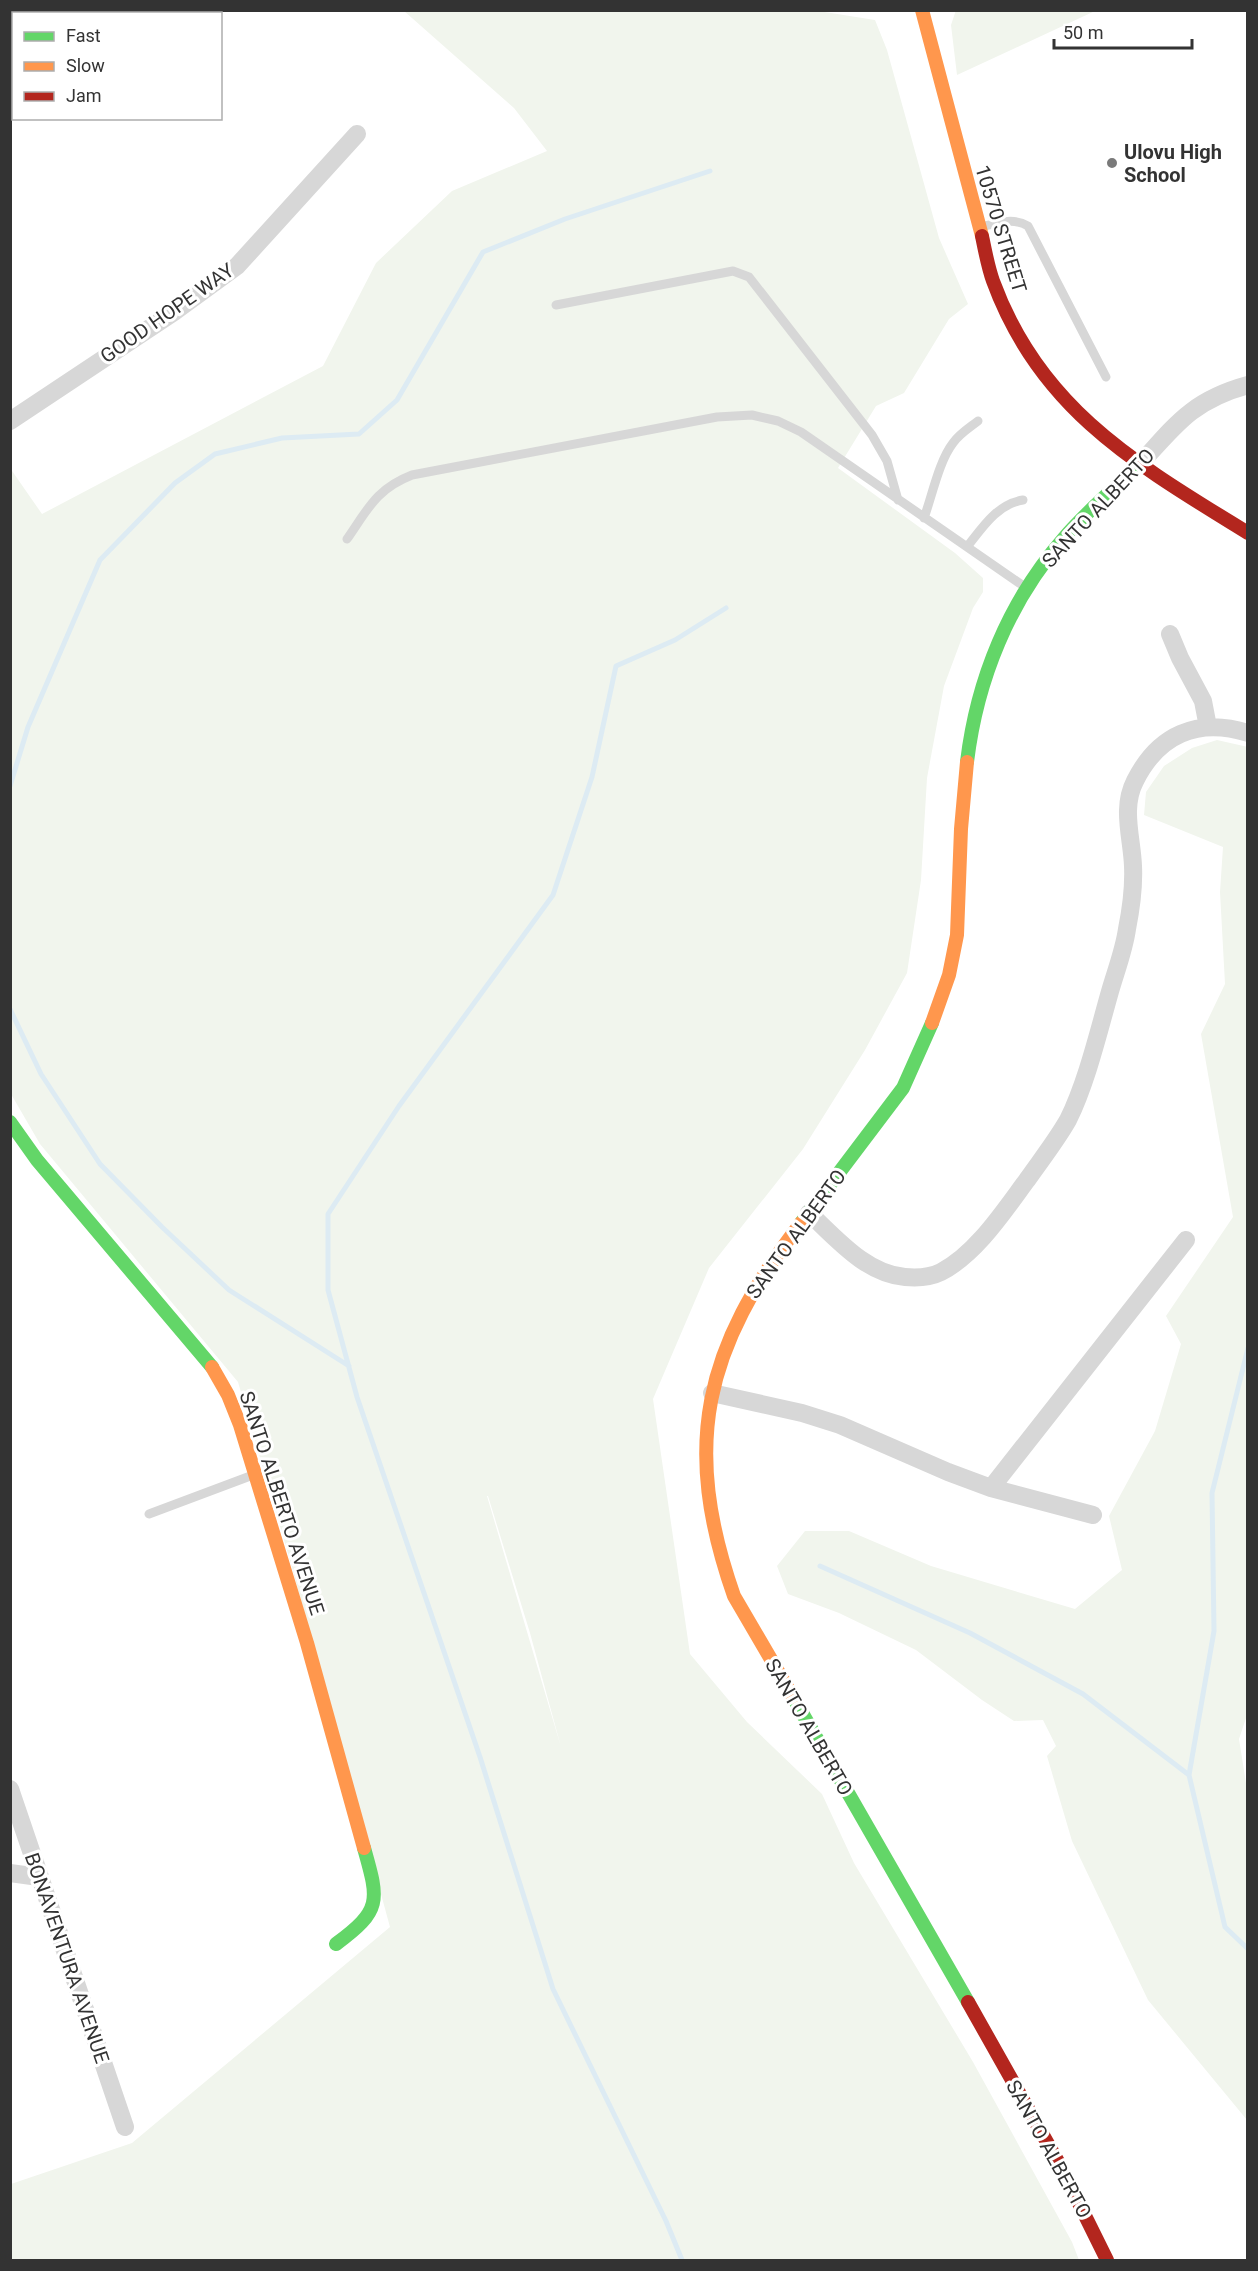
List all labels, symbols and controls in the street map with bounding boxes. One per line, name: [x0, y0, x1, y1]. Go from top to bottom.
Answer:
legend: [12, 12, 222, 120]
scale bar: [1054, 12, 1192, 50]
text: 50 m: [1063, 22, 1103, 43]
text: Fast: [66, 25, 101, 46]
text: Slow: [66, 55, 105, 76]
text: Jam: [66, 85, 102, 106]
place label: Ulovu High School: [1124, 140, 1222, 187]
marker: Ulovu High School: [1105, 156, 1119, 170]
street label: 10570 STREET: [970, 162, 1032, 296]
street label: GOOD HOPE WAY: [96, 258, 238, 368]
street label: SANTO ALBERTO: [1037, 444, 1159, 572]
street label: SANTO ALBERTO: [741, 1165, 851, 1303]
street label: SANTO ALBERTO AVENUE: [234, 1388, 330, 1618]
street label: SANTO ALBERTO: [760, 1654, 858, 1800]
street label: BONAVENTURA AVENUE: [20, 1850, 114, 2066]
street label: SANTO ALBERTO: [1001, 2076, 1097, 2222]

